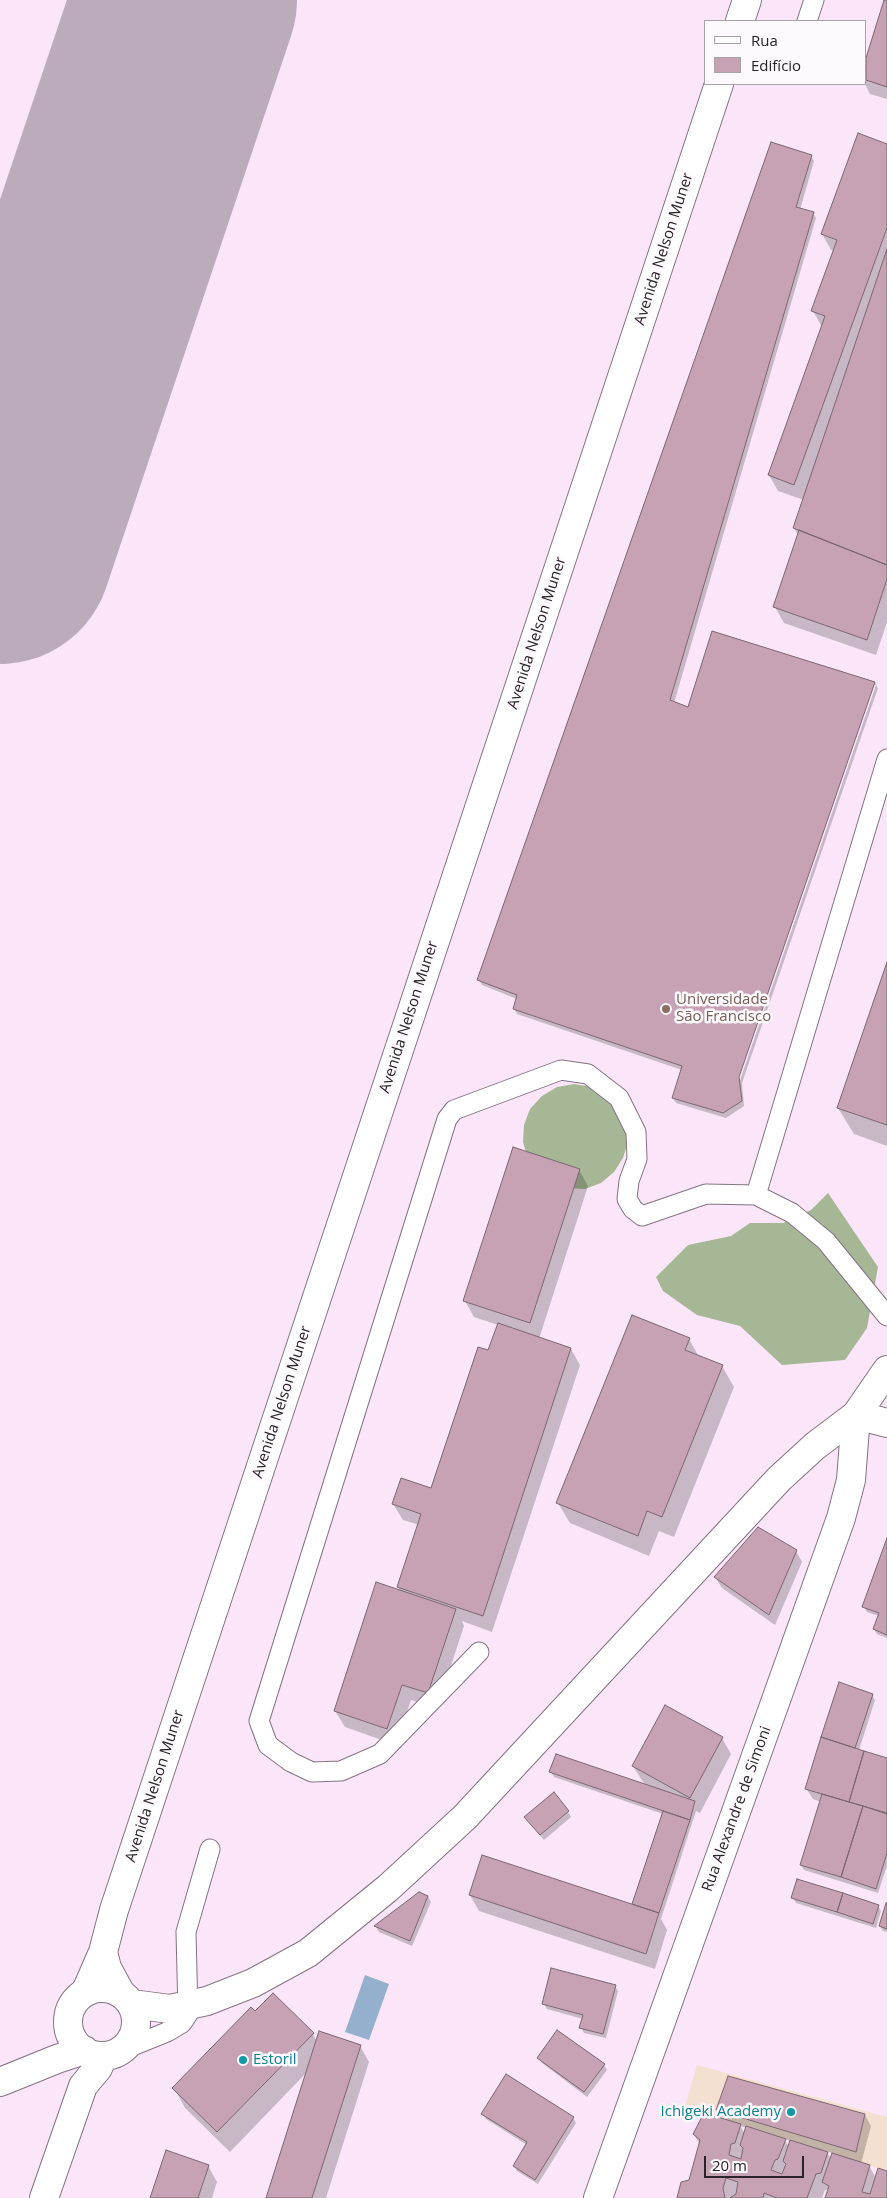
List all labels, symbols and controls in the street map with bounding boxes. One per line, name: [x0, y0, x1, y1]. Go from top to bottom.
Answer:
legend: [704, 20, 867, 85]
text: Rua: [751, 30, 778, 50]
text: Edifício: [751, 55, 801, 75]
street label: Avenida Nelson Muner: [631, 171, 697, 327]
street label: Avenida Nelson Muner: [504, 555, 570, 711]
street label: Avenida Nelson Muner: [376, 939, 442, 1095]
place label: Universidade São Francisco: [676, 991, 771, 1026]
marker: Universidade São Francisco: [660, 1003, 672, 1015]
street label: Avenida Nelson Muner: [249, 1324, 315, 1480]
street label: Avenida Nelson Muner: [122, 1708, 188, 1864]
street label: Rua Alexandre de Simoni: [699, 1724, 775, 1894]
place label: Estoril: [253, 2051, 297, 2069]
marker: Estoril: [237, 2054, 249, 2066]
place label: Ichigeki Academy: [661, 2103, 781, 2121]
marker: Ichigeki Academy: [785, 2106, 797, 2118]
scale bar: [707, 2146, 807, 2178]
text: 20 m: [712, 2155, 747, 2175]

